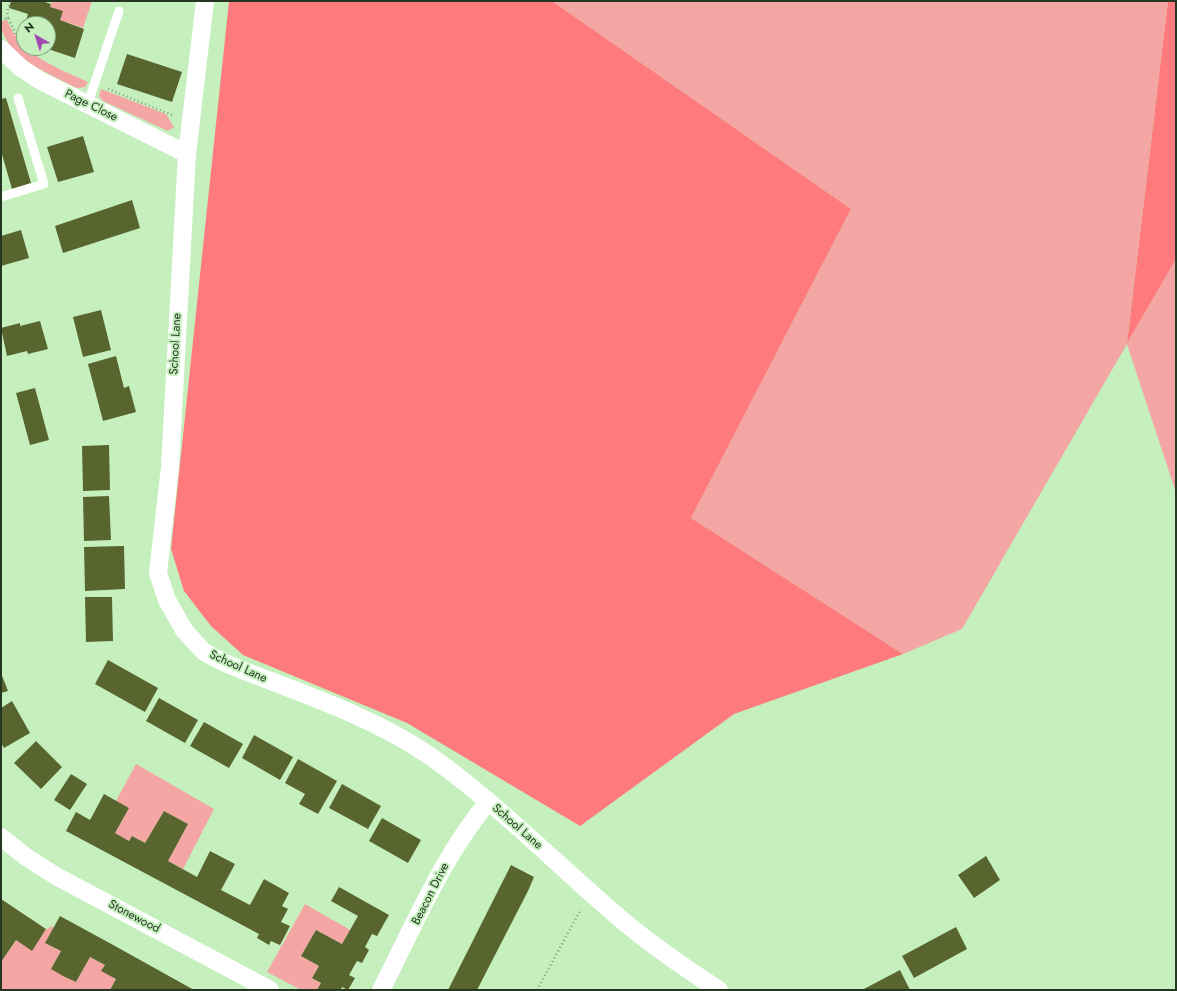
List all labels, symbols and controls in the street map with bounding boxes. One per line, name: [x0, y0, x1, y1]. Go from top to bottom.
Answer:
north arrow: [16, 16, 56, 56]
text: N: [21, 18, 37, 36]
street label: Page Close: [62, 87, 120, 125]
street label: School Lane: [167, 313, 185, 375]
street label: School Lane: [207, 648, 269, 686]
street label: School Lane: [489, 801, 545, 853]
street label: Beacon Drive: [409, 861, 453, 927]
street label: Stonewood: [106, 897, 162, 937]

